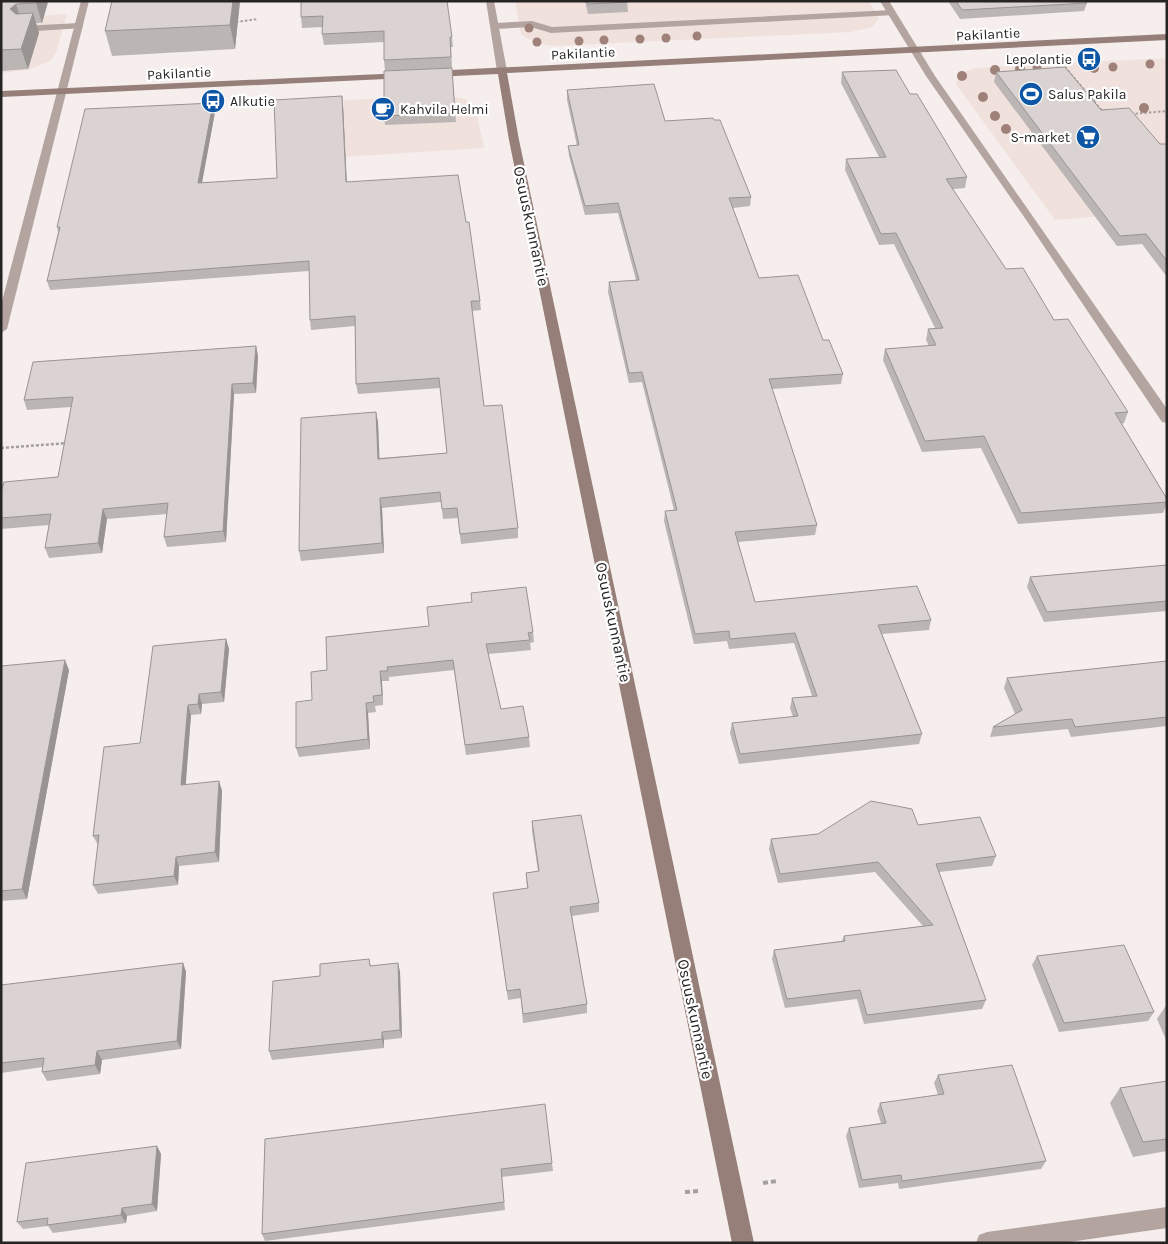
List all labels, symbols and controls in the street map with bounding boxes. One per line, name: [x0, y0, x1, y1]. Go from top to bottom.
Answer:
street label: Pakilantie: [956, 24, 1021, 45]
street label: Pakilantie: [551, 43, 616, 64]
bus stop icon: Lepolantie: [1076, 46, 1102, 72]
place label: Lepolantie: [1006, 51, 1072, 68]
street label: Pakilantie: [147, 63, 212, 84]
sports icon: Salus Pakila: [1018, 81, 1044, 107]
place label: Salus Pakila: [1048, 86, 1126, 103]
bus stop icon: Alkutie: [200, 88, 226, 114]
place label: Alkutie: [230, 93, 275, 110]
cafe icon: Kahvila Helmi: [370, 96, 396, 122]
place label: Kahvila Helmi: [400, 101, 489, 118]
supermarket icon: S-market: [1075, 124, 1101, 150]
place label: S-market: [1010, 129, 1070, 146]
street label: Osuuskunnantie: [510, 164, 553, 288]
street label: Osuuskunnantie: [592, 560, 635, 684]
street label: Osuuskunnantie: [674, 957, 717, 1081]

